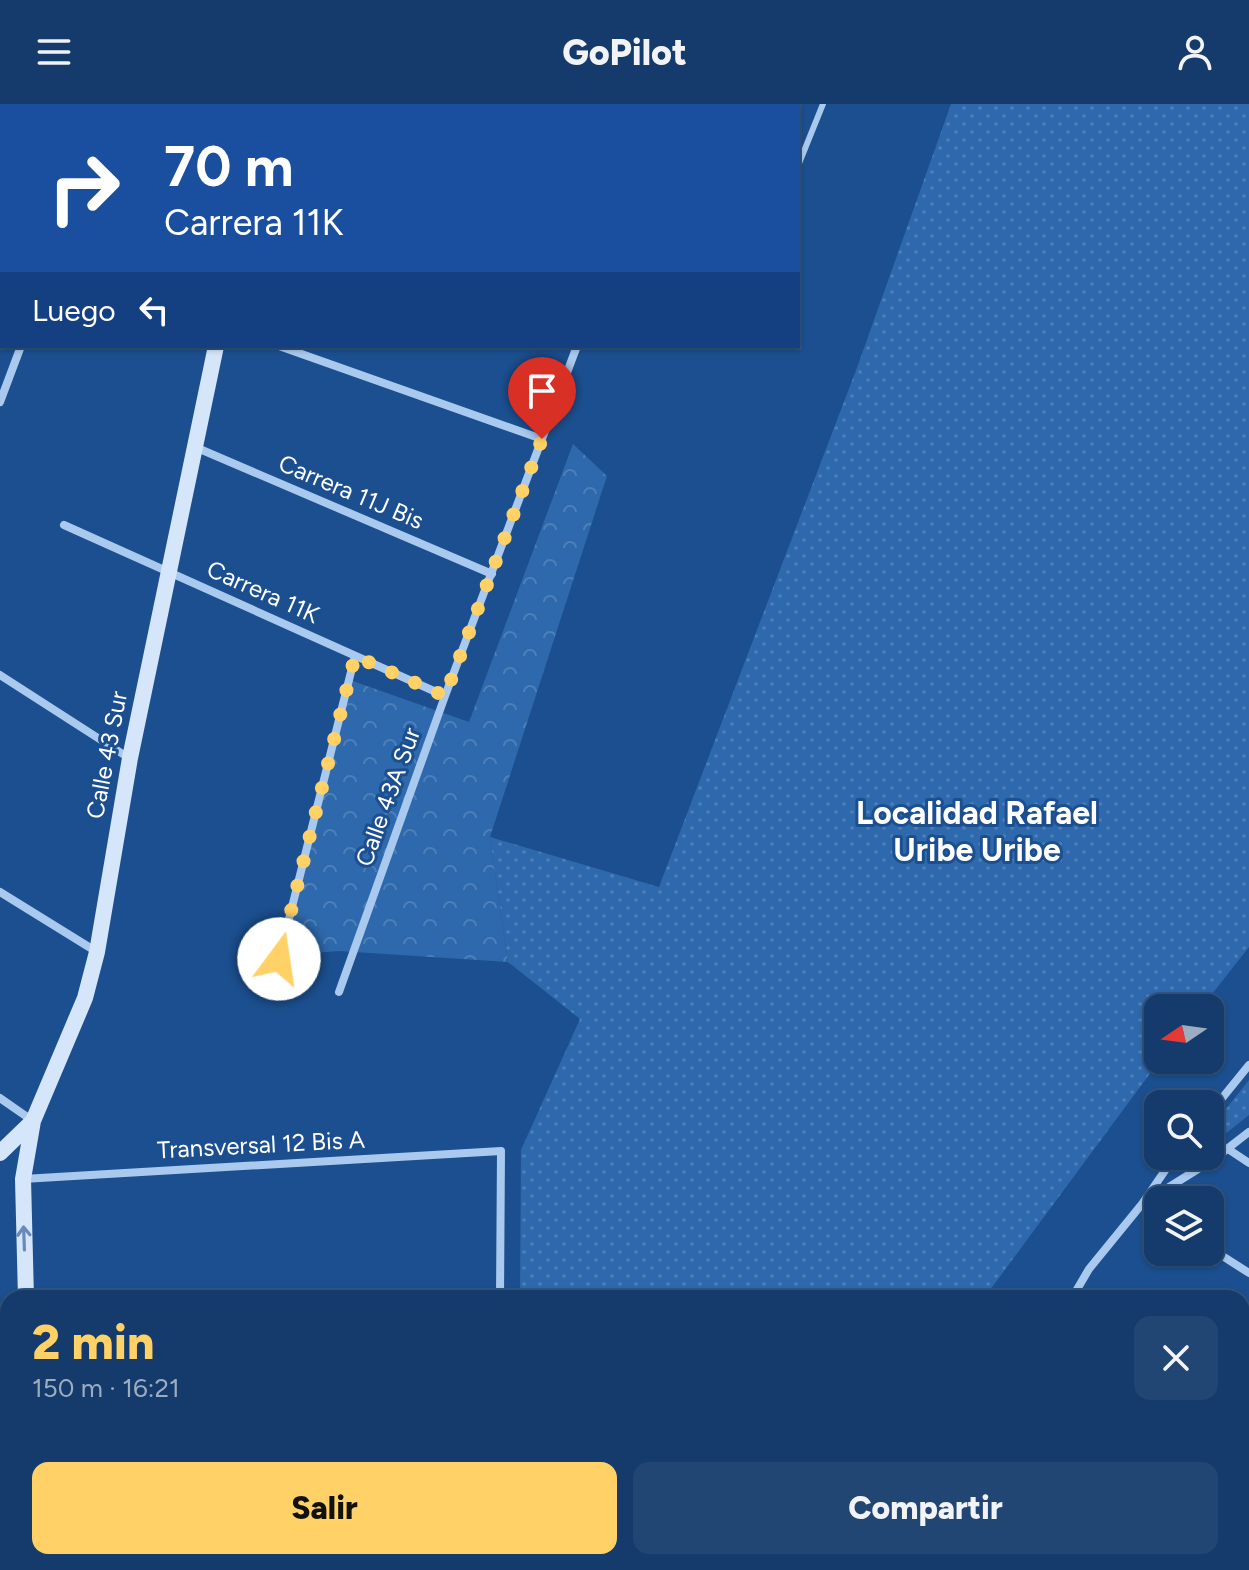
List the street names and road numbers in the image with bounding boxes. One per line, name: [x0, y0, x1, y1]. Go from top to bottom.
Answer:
street label: Carrera 11J Bis: [274, 448, 428, 535]
street label: Carrera 11K: [203, 554, 324, 629]
street label: Calle 43 Sur: [80, 689, 133, 821]
street label: Calle 43A Sur: [349, 723, 426, 870]
street label: Transversal 12 Bis A: [156, 1125, 366, 1164]

